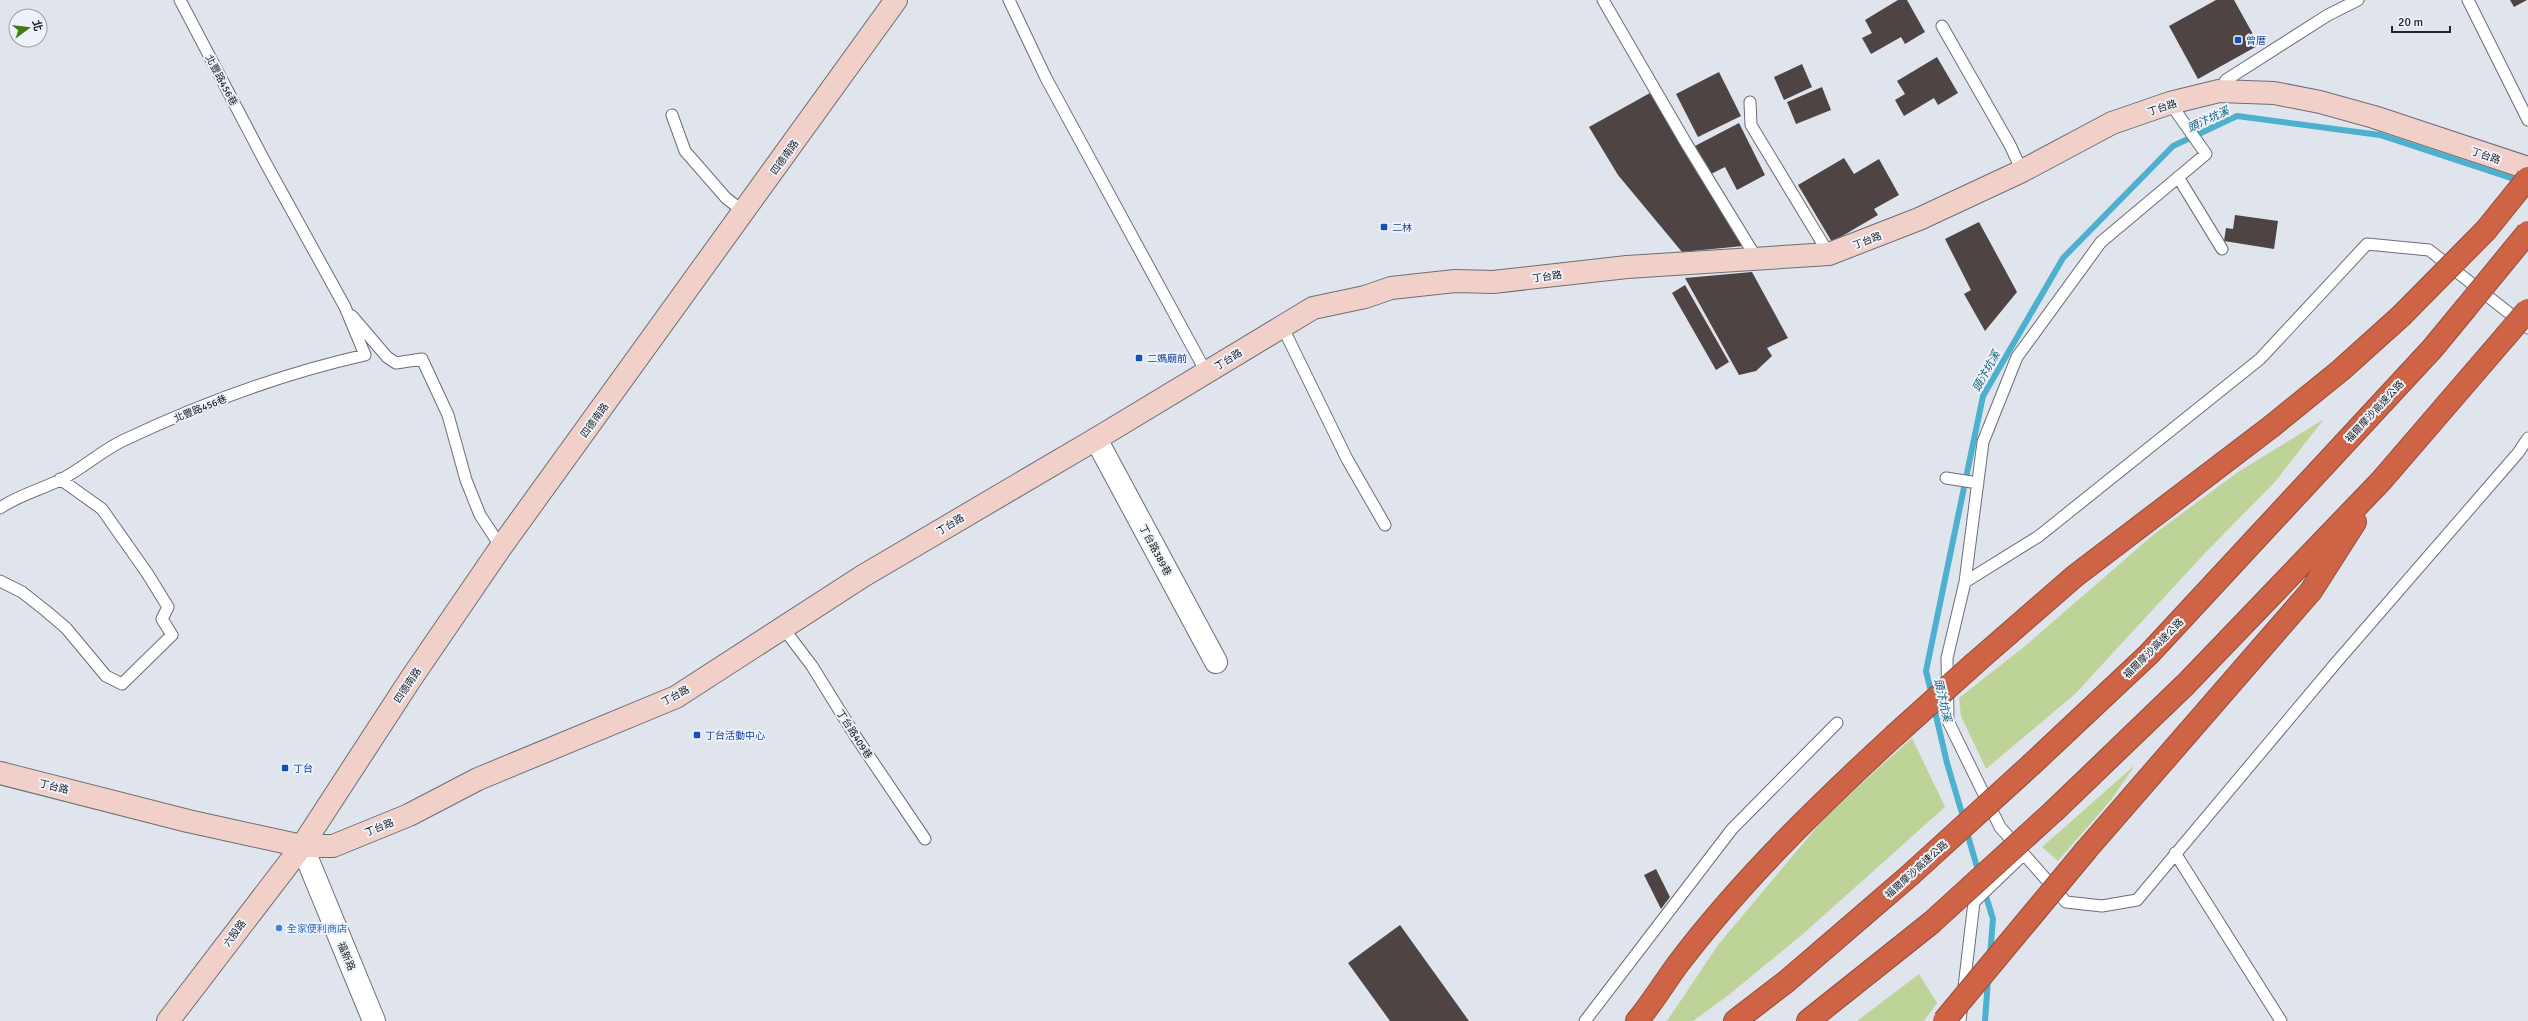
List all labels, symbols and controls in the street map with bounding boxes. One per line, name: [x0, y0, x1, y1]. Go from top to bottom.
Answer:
north arrow: [8, 8, 48, 48]
scale bar: [2392, 8, 2450, 34]
text: 20 m: [2398, 15, 2423, 30]
text: 北: [29, 19, 45, 33]
marker: 曾厝: [2233, 35, 2243, 45]
place label: 曾厝: [2246, 35, 2266, 47]
street label: 北豐路456巷: [203, 53, 240, 108]
street label: 丁台路: [2146, 98, 2178, 118]
water label: 頭汴坑溪: [2186, 103, 2233, 135]
street label: 四德南路: [768, 138, 801, 177]
street label: 丁台路: [2470, 145, 2502, 167]
marker: 二林: [1379, 222, 1389, 232]
place label: 二林: [1392, 222, 1412, 234]
street label: 丁台路: [1851, 230, 1884, 252]
street label: 丁台路: [1531, 269, 1563, 285]
street label: 丁台路: [1213, 347, 1244, 373]
water label: 頭汴坑溪: [1970, 347, 2004, 394]
marker: 二媽廟前: [1134, 353, 1144, 363]
place label: 二媽廟前: [1147, 353, 1187, 365]
street label: 福爾摩沙高速公路: [2343, 378, 2406, 445]
street label: 北豐路456巷: [172, 393, 229, 425]
street label: 四德南路: [578, 401, 611, 440]
street label: 丁台路: [935, 512, 966, 538]
street label: 丁台路389巷: [1137, 523, 1174, 578]
street label: 福爾摩沙高速公路: [2121, 616, 2186, 681]
street label: 四德南路: [392, 666, 424, 705]
water label: 頭汴坑溪: [1931, 677, 1954, 725]
street label: 丁台路: [659, 684, 692, 708]
street label: 丁台路409巷: [834, 708, 874, 761]
marker: 丁台活動中心: [692, 730, 702, 740]
place label: 丁台活動中心: [705, 730, 765, 742]
marker: 丁台: [280, 763, 290, 773]
place label: 丁台: [293, 763, 313, 775]
street label: 丁台路: [38, 778, 70, 796]
street label: 丁台路: [363, 817, 396, 839]
street label: 福爾摩沙高速公路: [1883, 839, 1950, 901]
street label: 六股路: [221, 918, 248, 949]
marker: 全家便利商店: [274, 923, 284, 933]
place label: 全家便利商店: [287, 923, 347, 935]
street label: 福新路: [335, 940, 357, 973]

